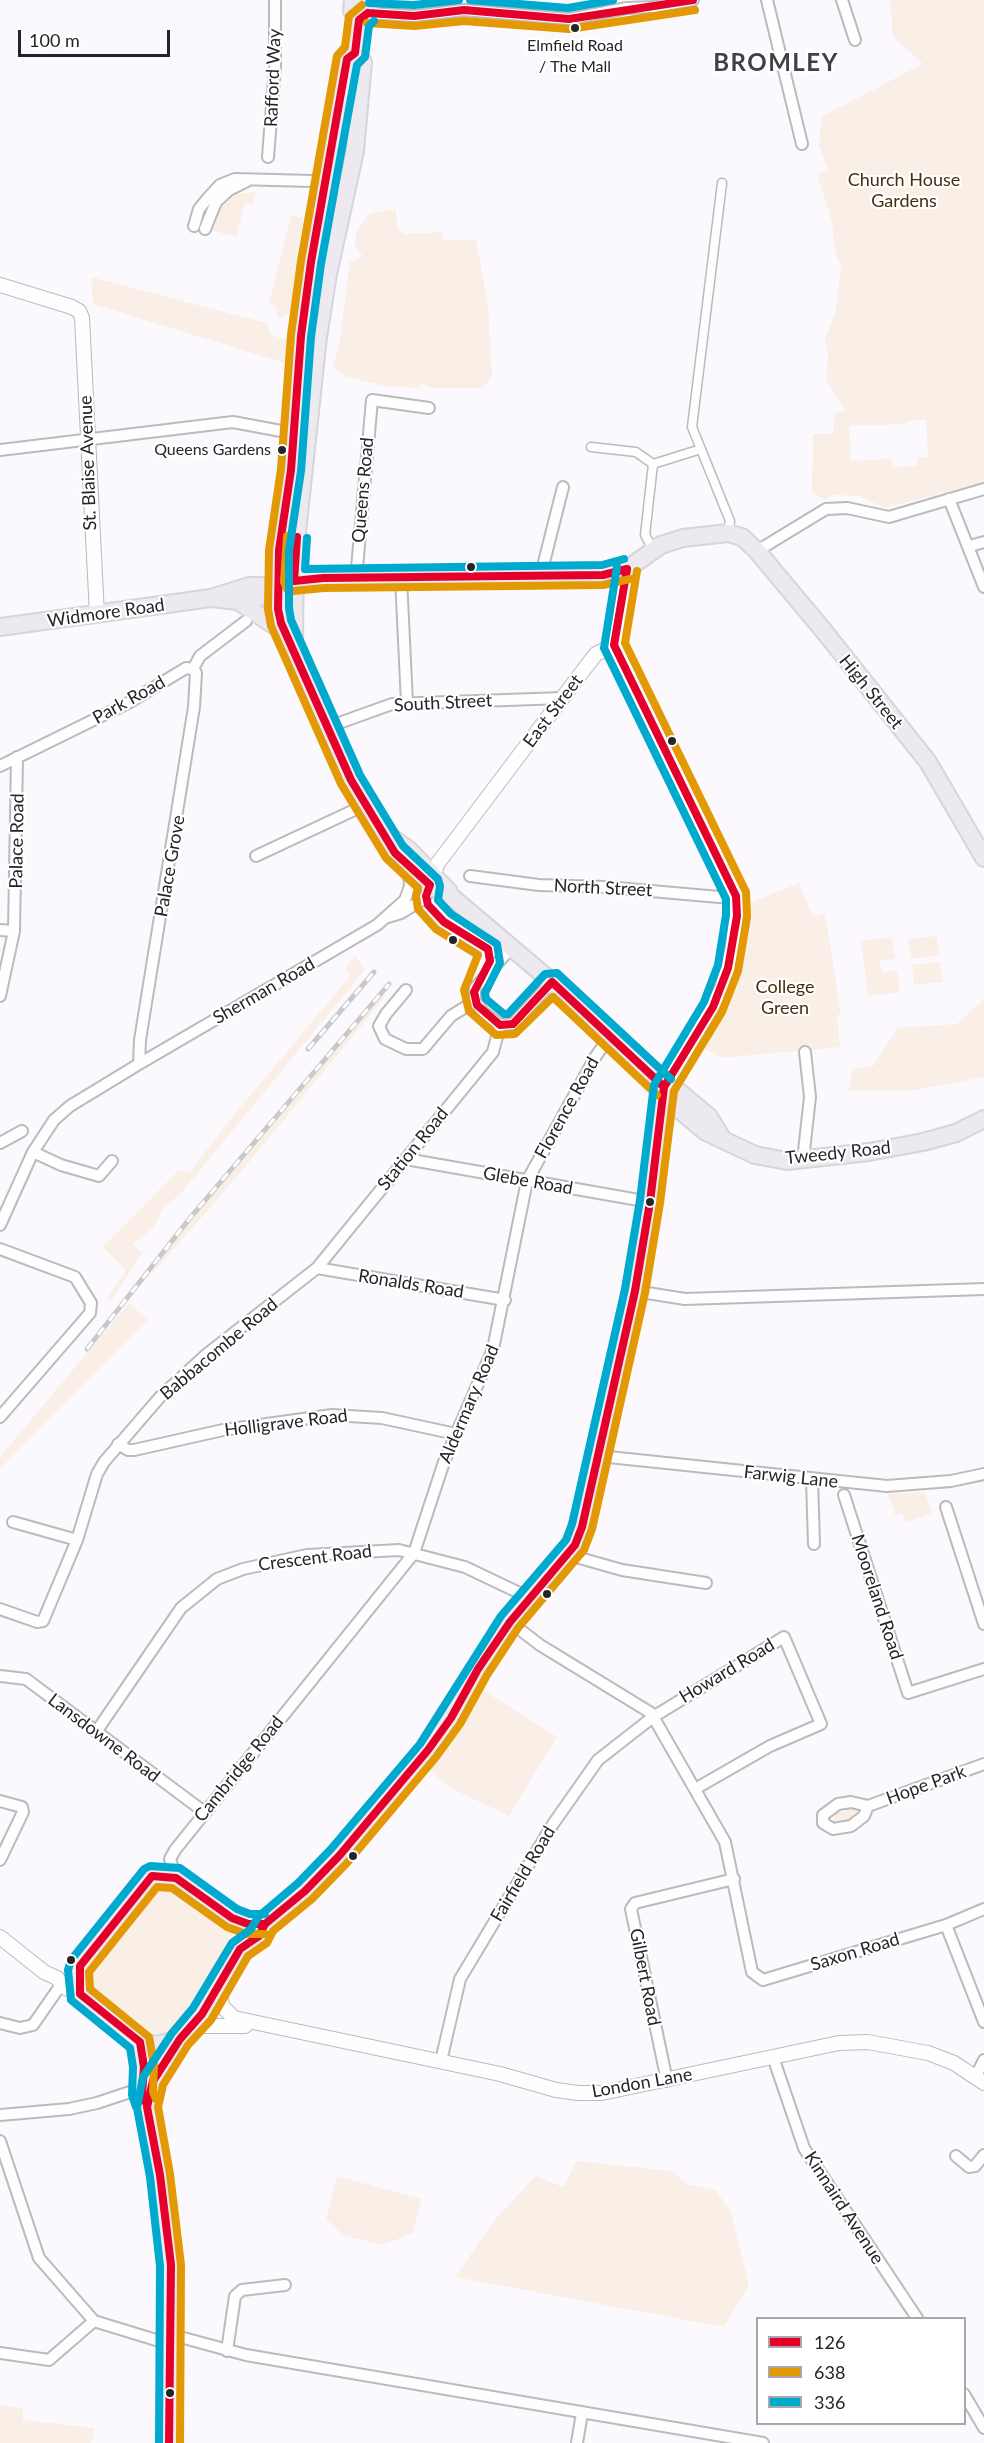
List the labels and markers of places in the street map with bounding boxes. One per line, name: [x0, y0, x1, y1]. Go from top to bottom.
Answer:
marker: Elmfield Road / The Mall: [569, 22, 581, 34]
place label: Elmfield Road / The Mall: [527, 36, 623, 74]
place label: Queens Gardens: [154, 440, 271, 460]
marker: Queens Gardens: [276, 444, 288, 456]
unlabelled marker: [465, 561, 477, 573]
unlabelled marker: [666, 735, 678, 747]
unlabelled marker: [447, 934, 459, 946]
unlabelled marker: [644, 1196, 656, 1208]
unlabelled marker: [541, 1588, 553, 1600]
unlabelled marker: [347, 1850, 359, 1862]
unlabelled marker: [65, 1954, 77, 1966]
unlabelled marker: [164, 2387, 176, 2399]

